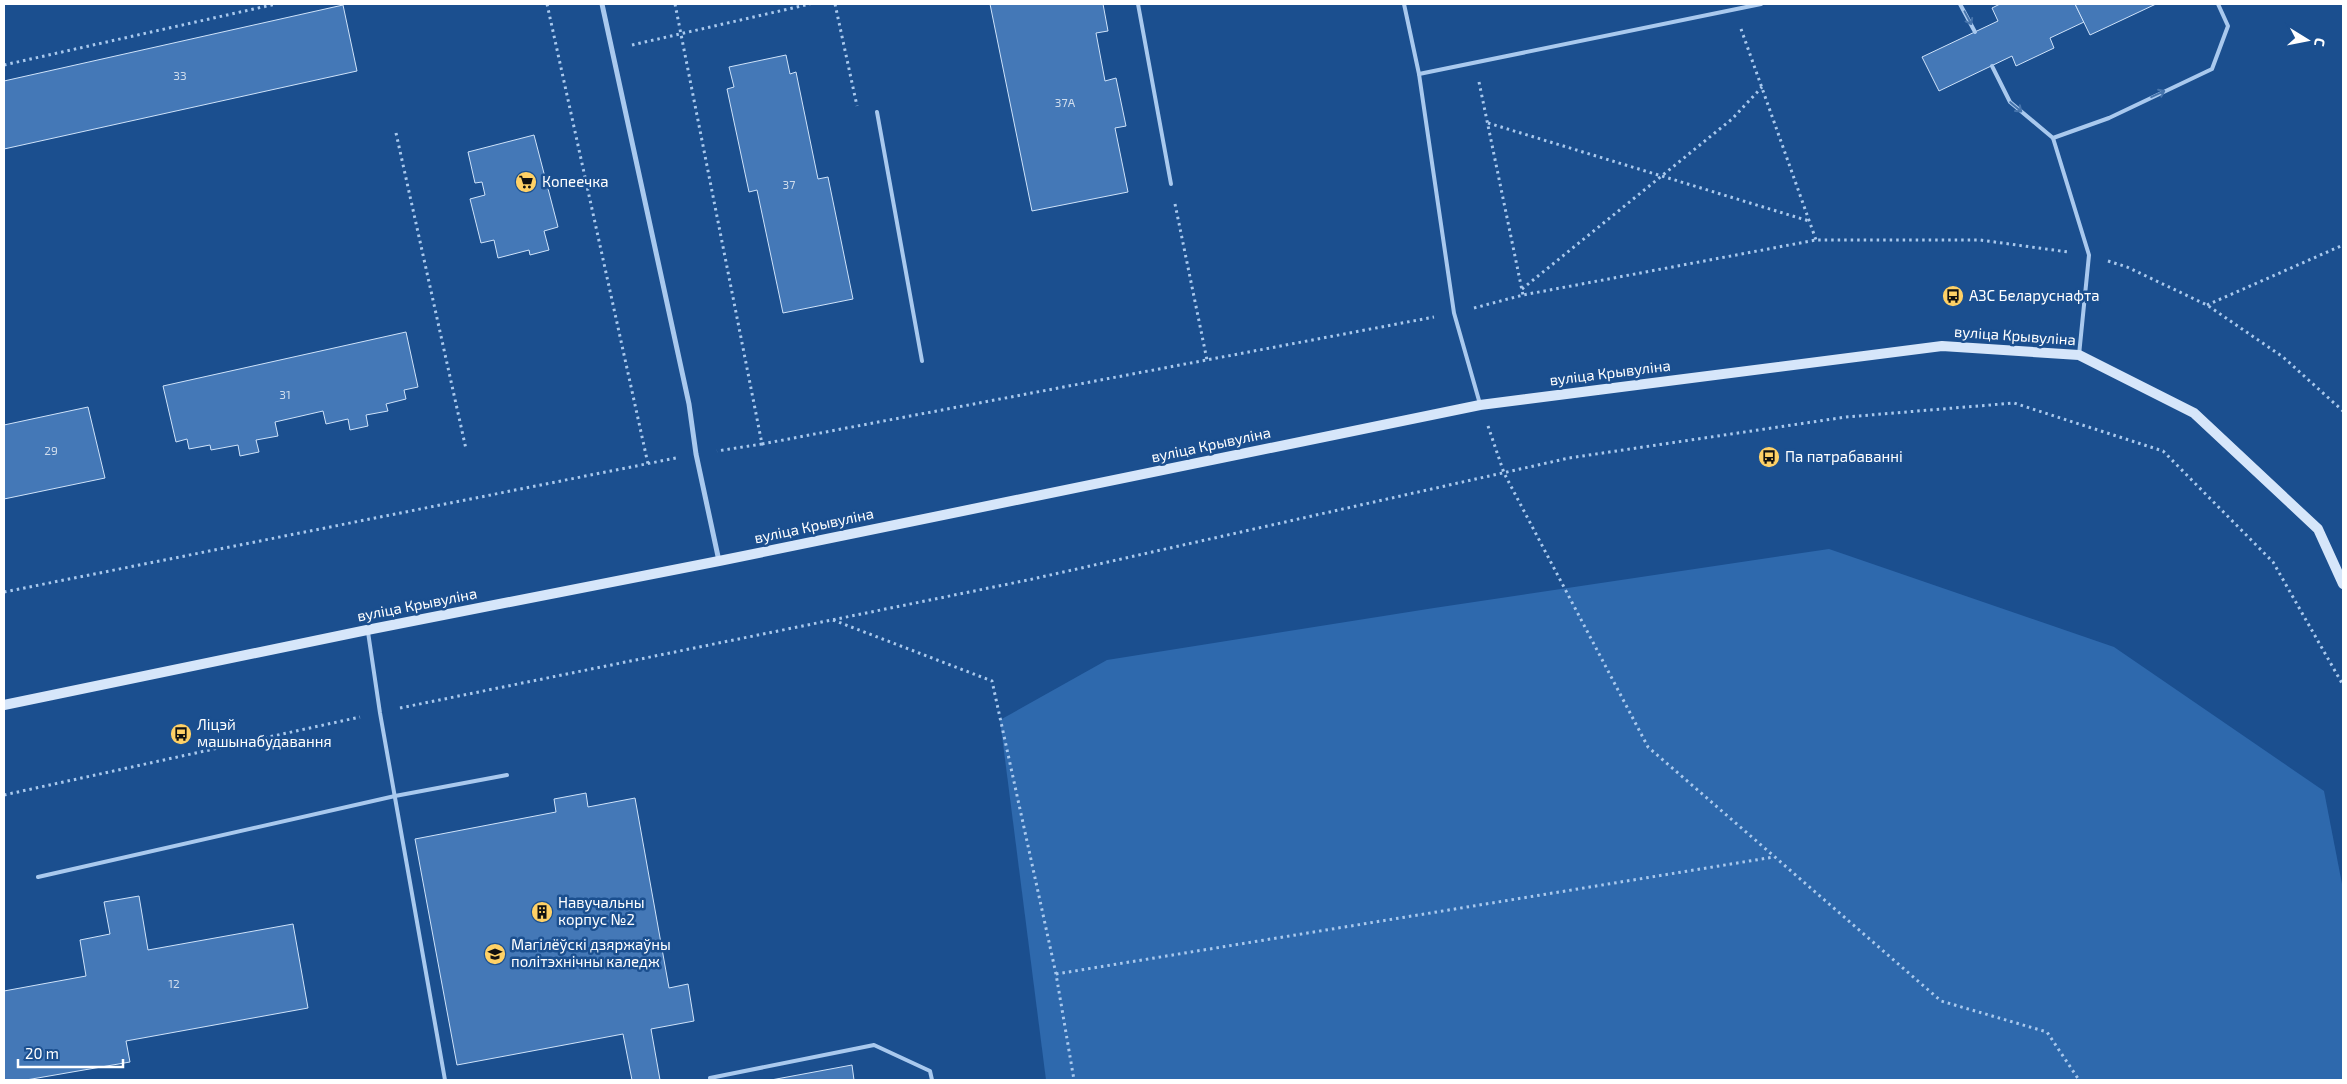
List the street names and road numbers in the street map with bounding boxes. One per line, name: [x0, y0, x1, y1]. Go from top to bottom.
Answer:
street label: вуліца Крывуліна: [1954, 322, 2076, 349]
street label: вуліца Крывуліна: [1548, 356, 1672, 389]
street label: вуліца Крывуліна: [1149, 423, 1272, 466]
street label: вуліца Крывуліна: [752, 504, 875, 547]
street label: вуліца Крывуліна: [355, 584, 479, 625]

